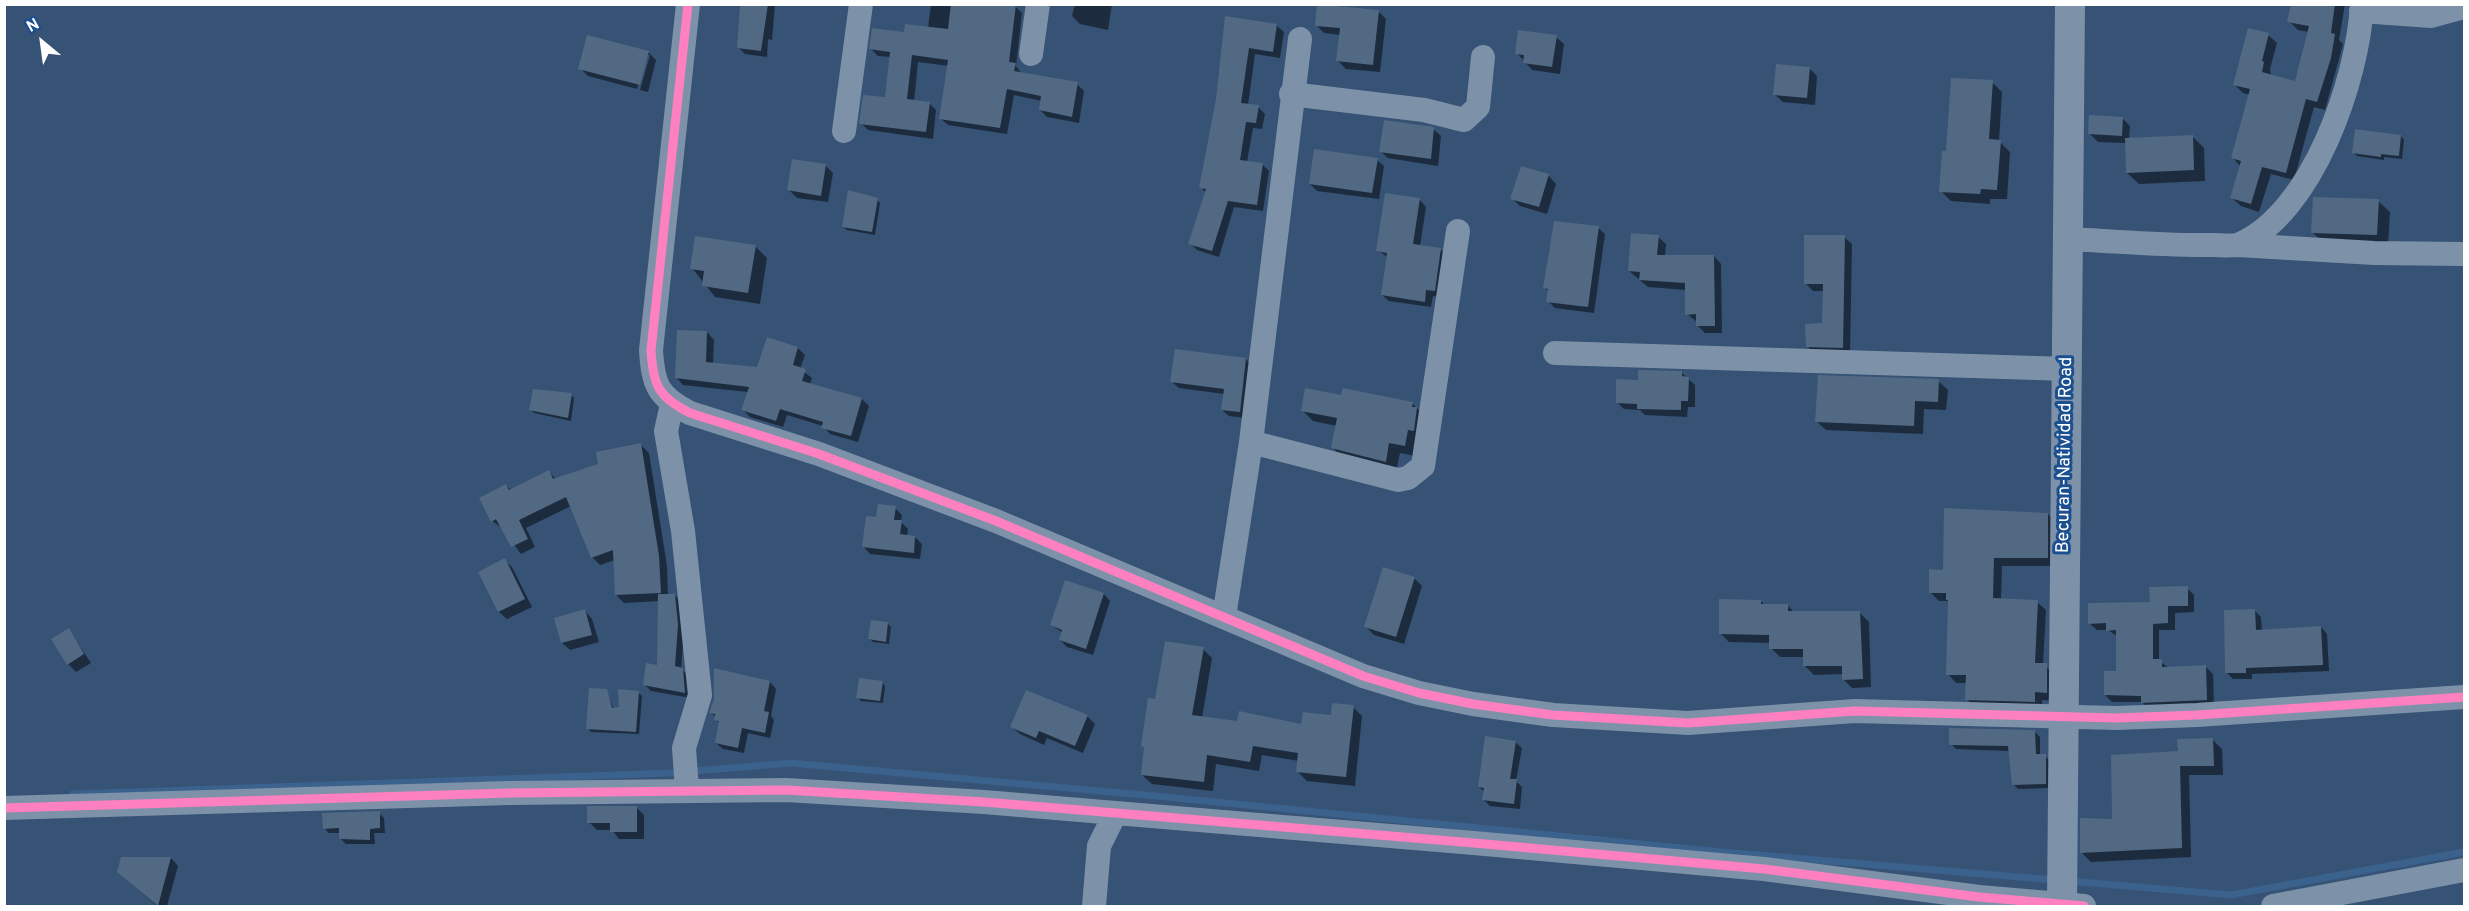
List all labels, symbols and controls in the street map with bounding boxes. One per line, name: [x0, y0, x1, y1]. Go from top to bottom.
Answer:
north arrow: [12, 12, 72, 72]
text: N: [23, 15, 43, 38]
street label: Becuran-Natividad Road: [2053, 357, 2079, 553]

